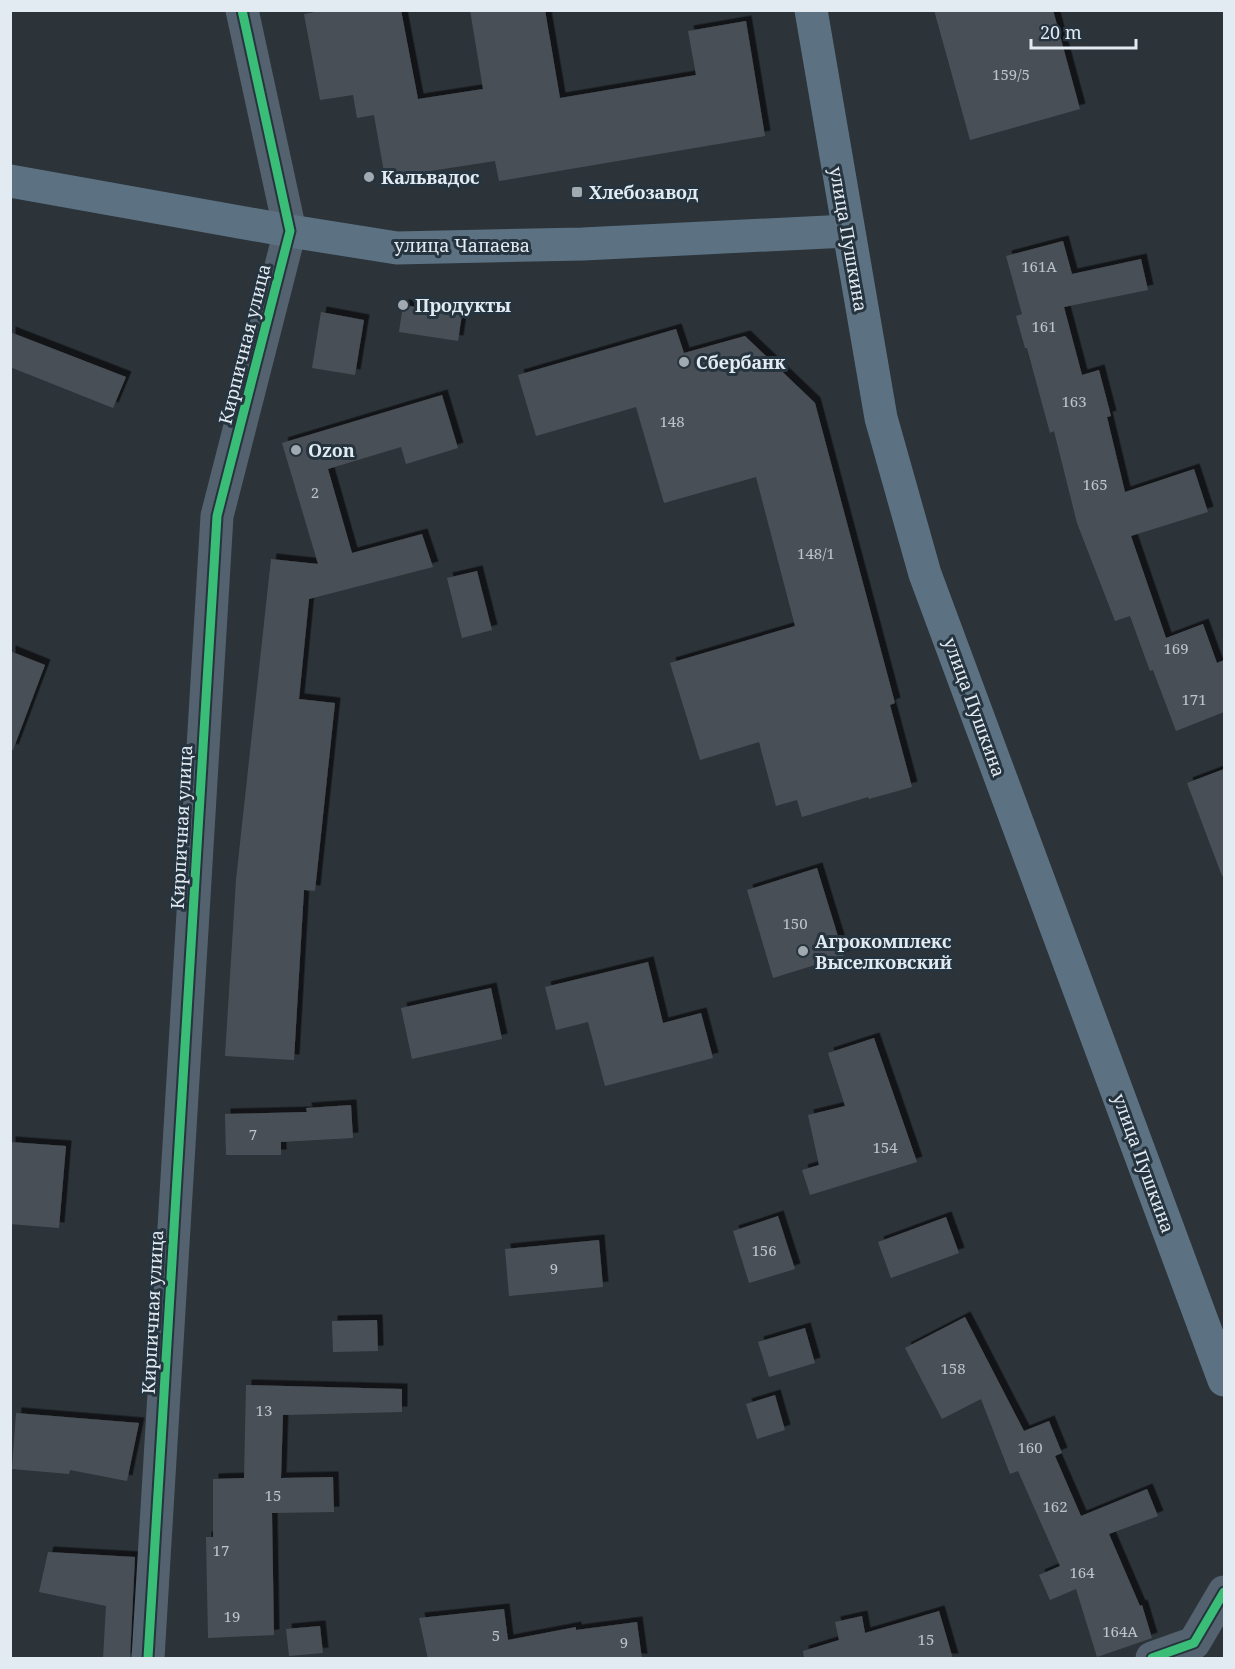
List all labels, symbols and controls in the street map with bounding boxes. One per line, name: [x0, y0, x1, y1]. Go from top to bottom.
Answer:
scale bar: [1031, 12, 1136, 50]
text: 20 m: [1040, 20, 1082, 44]
house number: 159/5: [992, 64, 1030, 84]
place label: Кальвадос: [381, 165, 479, 189]
street label: улица Пушкина: [824, 165, 874, 313]
marker: Кальвадос: [362, 170, 376, 184]
place label: Хлебозавод: [589, 180, 698, 204]
marker: Хлебозавод: [570, 185, 584, 199]
street label: улица Чапаева: [394, 233, 530, 257]
house number: 161А: [1021, 256, 1057, 276]
street label: Кирпичная улица: [212, 261, 276, 427]
place label: Продукты: [415, 293, 511, 317]
marker: Продукты: [396, 298, 410, 312]
house number: 161: [1031, 316, 1057, 336]
place label: Сбербанк: [696, 350, 786, 374]
marker: Сбербанк: [677, 355, 691, 369]
house number: 163: [1061, 391, 1087, 411]
house number: 148: [659, 411, 685, 431]
place label: Ozon: [308, 438, 355, 462]
marker: Ozon: [289, 443, 303, 457]
house number: 165: [1082, 474, 1108, 494]
house number: 2: [311, 482, 319, 502]
house number: 148/1: [797, 543, 835, 563]
street label: улица Пушкина: [939, 634, 1011, 780]
house number: 169: [1163, 638, 1189, 658]
house number: 171: [1181, 689, 1207, 709]
street label: Кирпичная улица: [165, 744, 197, 910]
house number: 150: [782, 913, 808, 933]
place label: Агрокомплекс Выселковский: [815, 929, 952, 974]
marker: Агрокомплекс Выселковский: [796, 944, 810, 958]
street label: улица Пушкина: [1108, 1090, 1180, 1236]
house number: 7: [249, 1124, 257, 1144]
house number: 154: [872, 1137, 898, 1157]
street label: Кирпичная улица: [136, 1229, 168, 1395]
house number: 156: [751, 1240, 777, 1260]
house number: 9: [550, 1258, 558, 1278]
house number: 158: [940, 1358, 966, 1378]
house number: 13: [256, 1400, 272, 1420]
house number: 160: [1017, 1437, 1043, 1457]
house number: 15: [265, 1485, 281, 1505]
house number: 162: [1042, 1496, 1068, 1516]
house number: 17: [213, 1540, 229, 1560]
house number: 164: [1069, 1562, 1095, 1582]
house number: 19: [224, 1606, 240, 1626]
house number: 164А: [1102, 1621, 1138, 1641]
house number: 5: [492, 1625, 500, 1645]
house number: 15: [918, 1629, 934, 1649]
house number: 9: [620, 1632, 628, 1652]

